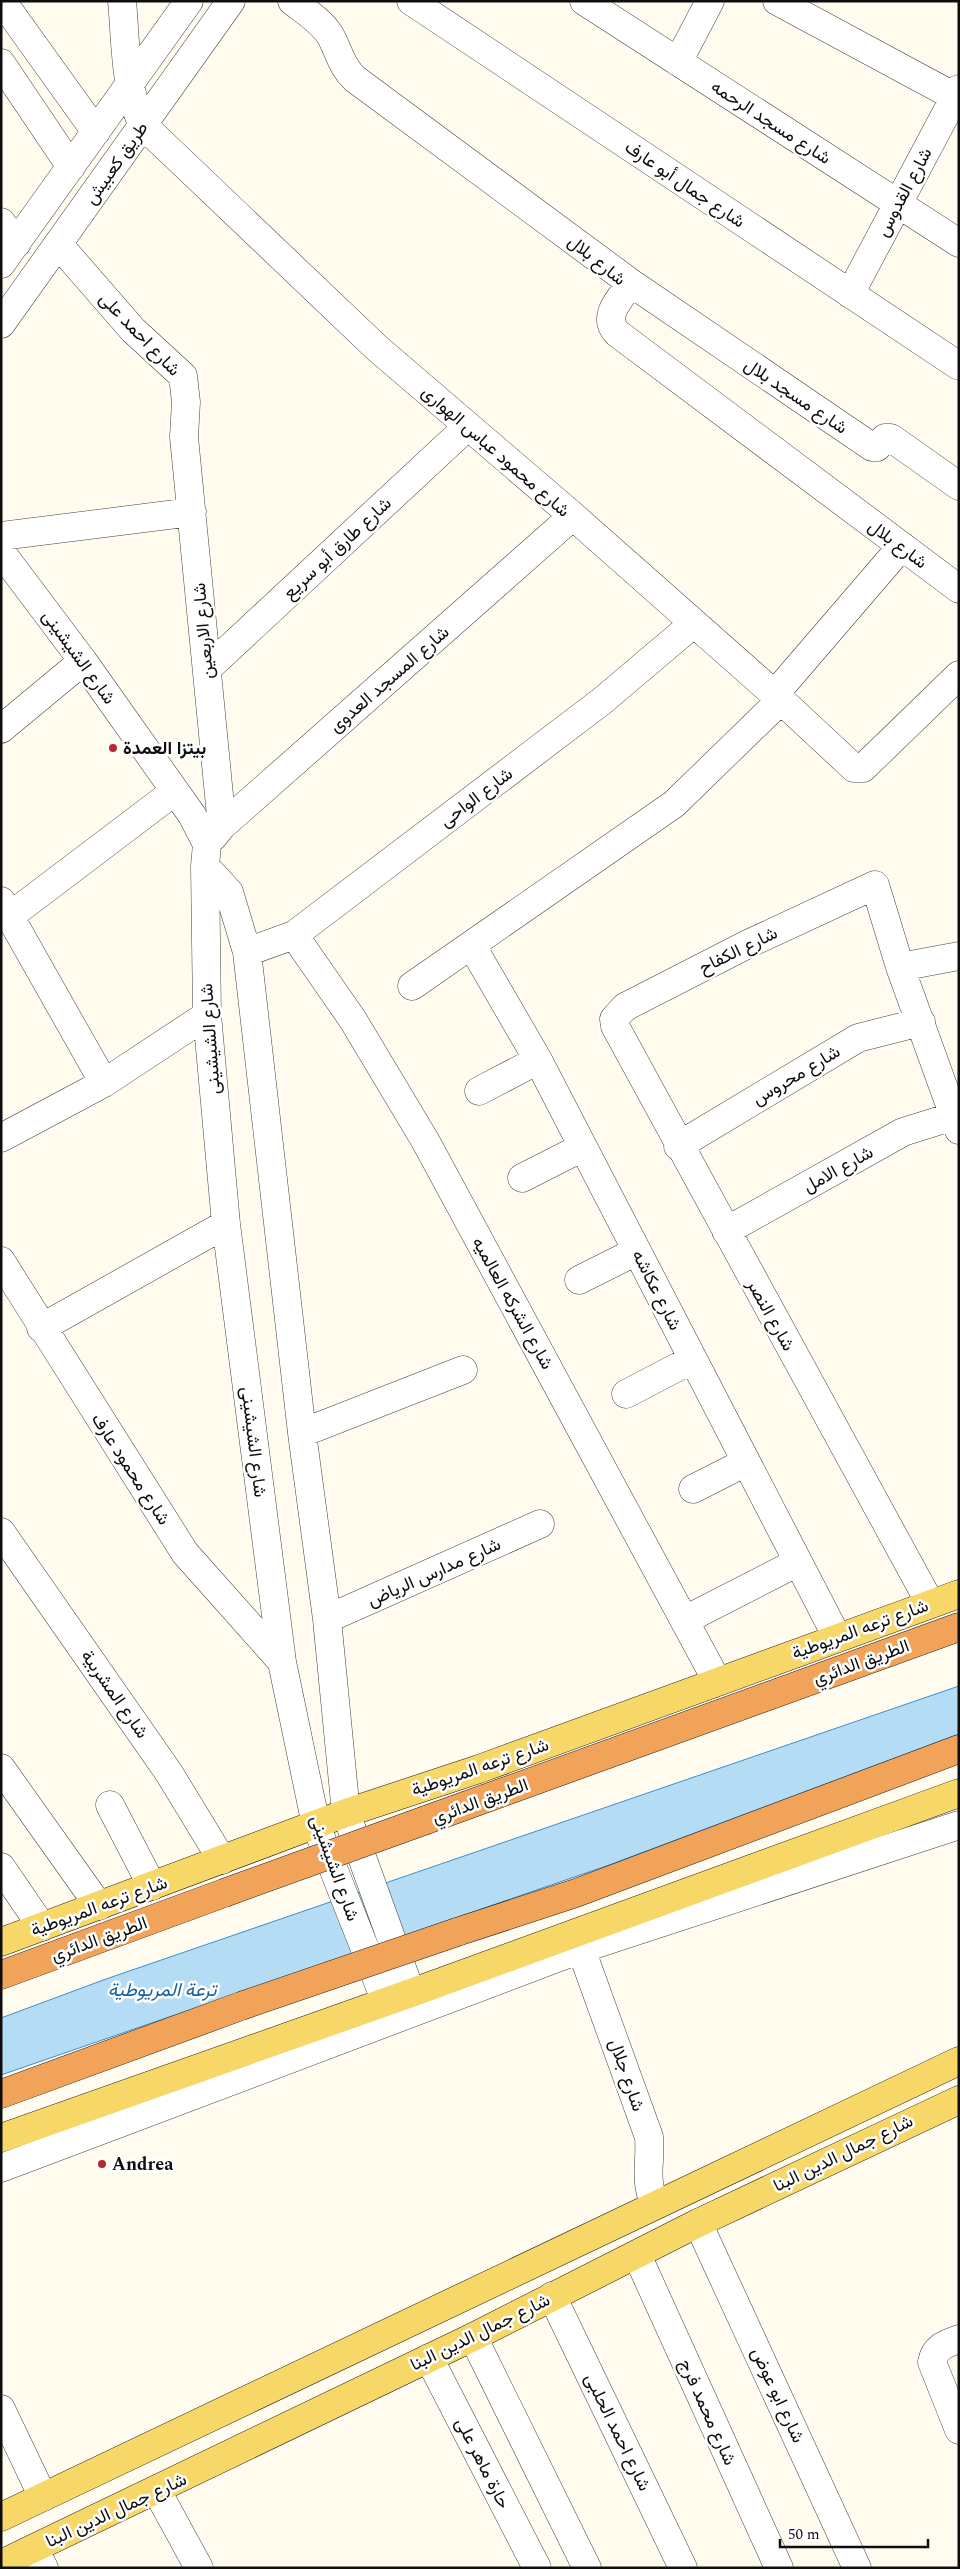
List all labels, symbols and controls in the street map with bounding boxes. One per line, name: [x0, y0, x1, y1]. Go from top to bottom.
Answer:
street label: شارع مسجد الرحمه: [705, 73, 836, 171]
street label: طريق كعبيش: [78, 116, 155, 210]
street label: شارع جمال أبو عارف: [619, 134, 750, 235]
street label: شارع القدوس: [870, 143, 939, 242]
street label: شارع بلال: [562, 228, 632, 292]
street label: شارع احمد على: [92, 286, 187, 383]
street label: شارع مسجد بلال: [739, 352, 853, 441]
street label: شارع محمود عباس الهوارى: [415, 379, 576, 524]
street label: شارع طارق أبو سريع: [277, 491, 398, 606]
street label: شارع بلال: [862, 513, 933, 576]
street label: شارع الاربعين: [186, 582, 221, 680]
street label: شارع الشيشينى: [35, 604, 122, 710]
street label: شارع المسجد العدوى: [323, 619, 455, 739]
place label: بيتزا العمدة: [123, 735, 206, 762]
marker: بيتزا العمدة: [107, 742, 119, 754]
street label: شارع الواحى: [434, 761, 519, 834]
street label: شارع الكفاح: [694, 920, 782, 981]
street label: شارع الشيشينى: [193, 983, 228, 1095]
street label: شارع محروس: [747, 1038, 845, 1112]
street label: شارع الامل: [798, 1139, 878, 1200]
street label: شارع الشركه العالميه: [465, 1232, 560, 1375]
street label: شارع عكاشه: [625, 1245, 688, 1335]
street label: شارع النصر: [739, 1273, 801, 1356]
street label: شارع الشيشينى: [233, 1385, 274, 1499]
street label: شارع محمود عارف: [84, 1408, 177, 1531]
street label: شارع مدارس الرياض: [363, 1531, 505, 1614]
street label: شارع ترعه المريوطية: [788, 1592, 932, 1667]
street label: الطريق الدائري: [809, 1633, 913, 1693]
street label: شارع المشربية: [74, 1644, 155, 1744]
street label: شارع ترعه المريوطية: [408, 1731, 553, 1804]
street label: الطريق الدائري: [428, 1772, 532, 1832]
street label: شارع الشيشينى: [303, 1811, 366, 1925]
street label: شارع ترعه المريوطية: [27, 1869, 171, 1944]
street label: الطريق الدائري: [47, 1910, 151, 1970]
water label: ترعة المريوطية: [108, 1976, 218, 2005]
street label: شارع جلال: [602, 2035, 652, 2115]
street label: شارع جمال الدين البنا: [769, 2108, 918, 2199]
place label: Andrea: [112, 2151, 174, 2178]
marker: Andrea: [96, 2158, 108, 2170]
street label: شارع جمال الدين البنا: [406, 2287, 555, 2378]
street label: شارع ابو عوض: [744, 2343, 811, 2447]
street label: شارع محمد فرج: [672, 2355, 743, 2470]
street label: شارع احمد الحلبى: [577, 2369, 658, 2496]
street label: حارة ماهر على: [448, 2413, 517, 2514]
street label: شارع جمال الدين البنا: [41, 2466, 191, 2555]
scale bar: [780, 2516, 928, 2548]
text: 50 m: [788, 2523, 820, 2546]

